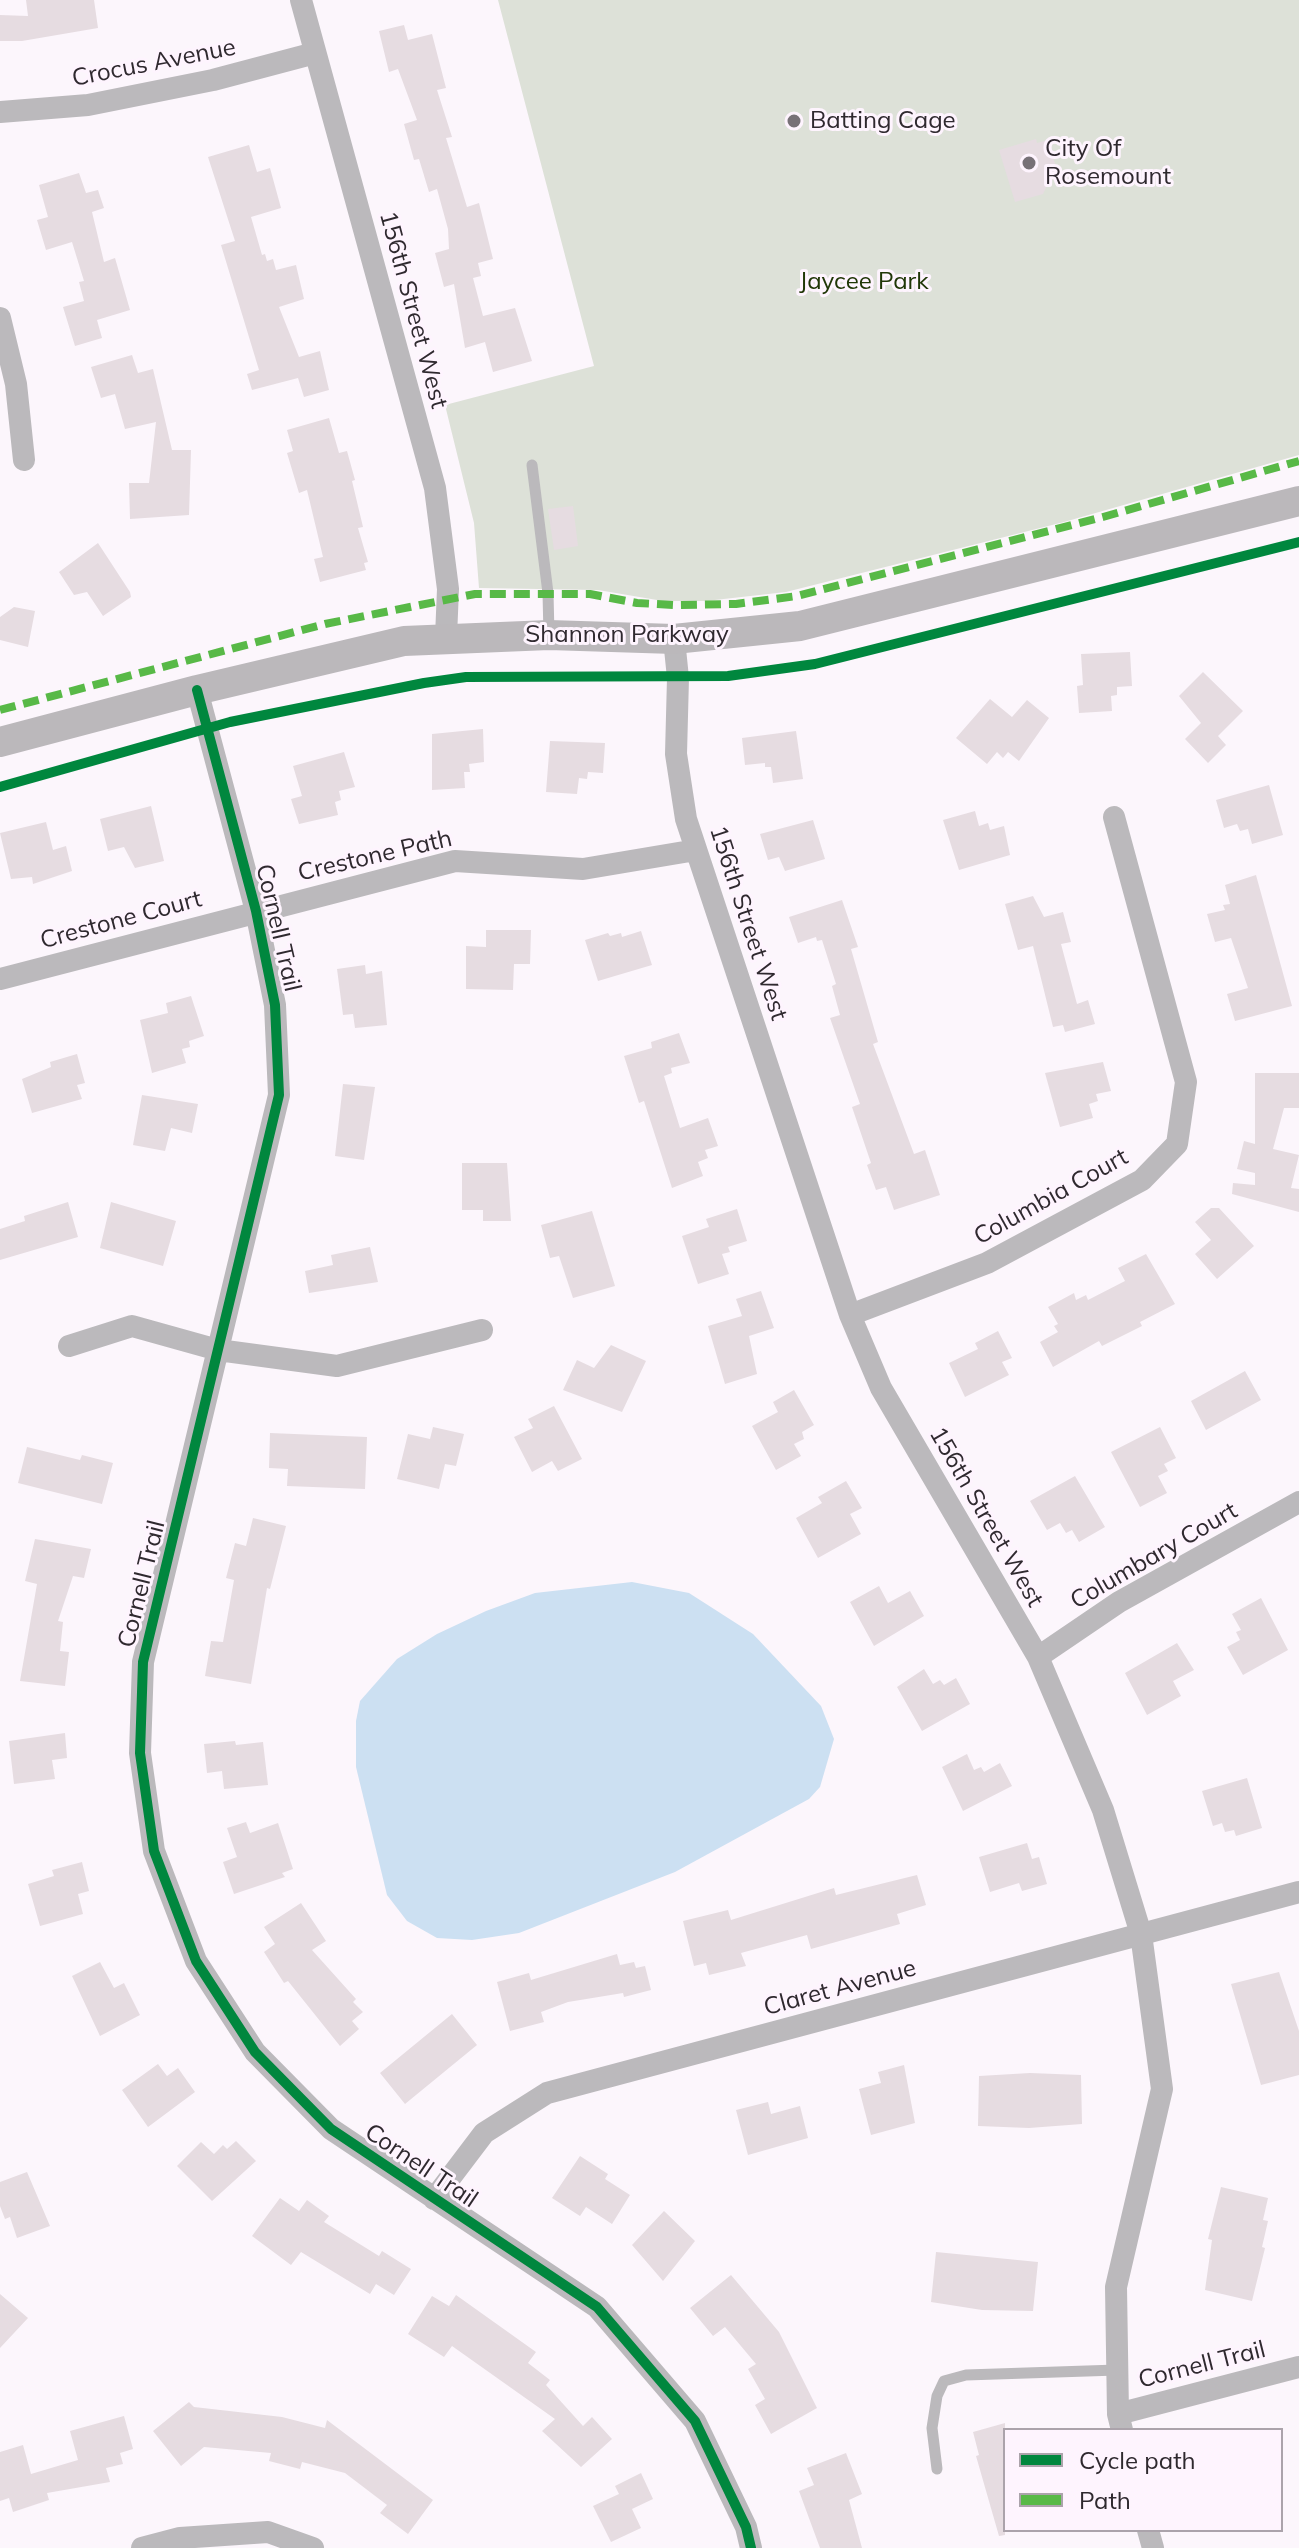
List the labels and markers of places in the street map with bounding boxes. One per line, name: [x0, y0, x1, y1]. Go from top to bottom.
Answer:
place label: Batting Cage: [810, 107, 956, 135]
marker: Batting Cage: [785, 112, 803, 130]
place label: City Of Rosemount: [1045, 135, 1171, 191]
marker: City Of Rosemount: [1020, 154, 1038, 172]

